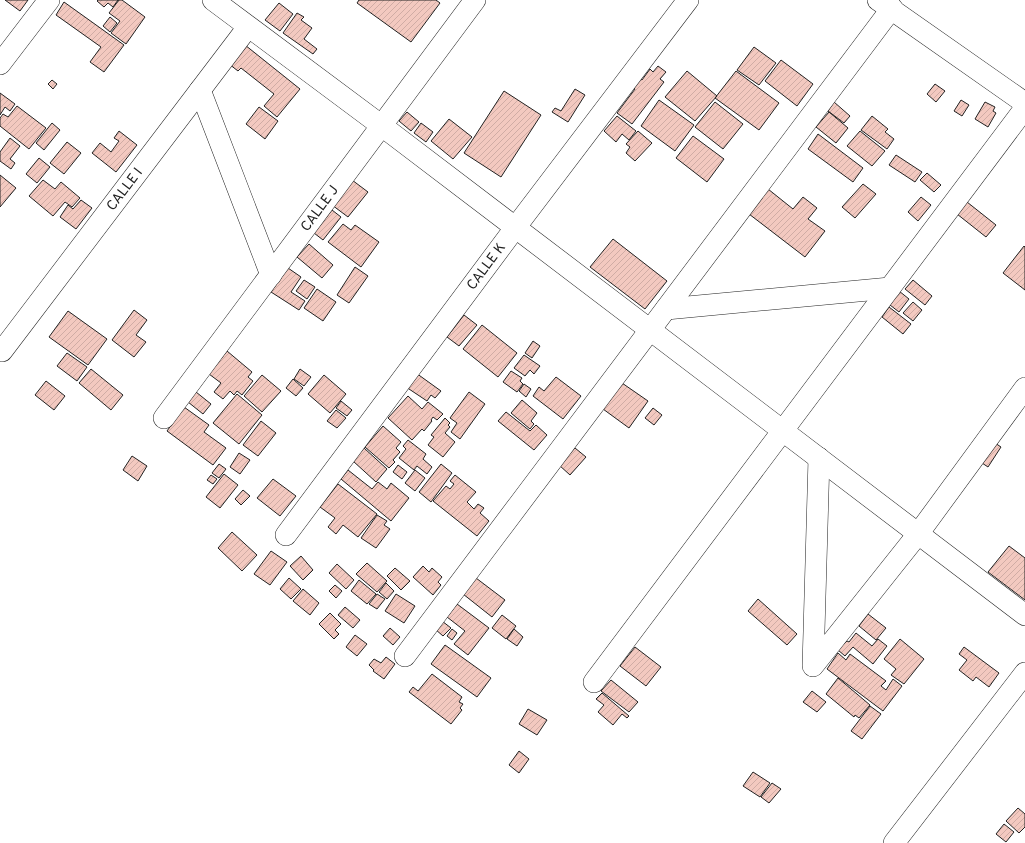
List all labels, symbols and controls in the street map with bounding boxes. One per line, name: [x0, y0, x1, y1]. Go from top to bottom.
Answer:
street label: CALLE I: [103, 165, 146, 214]
street label: CALLE J: [297, 182, 342, 235]
street label: CALLE K: [463, 240, 509, 293]

